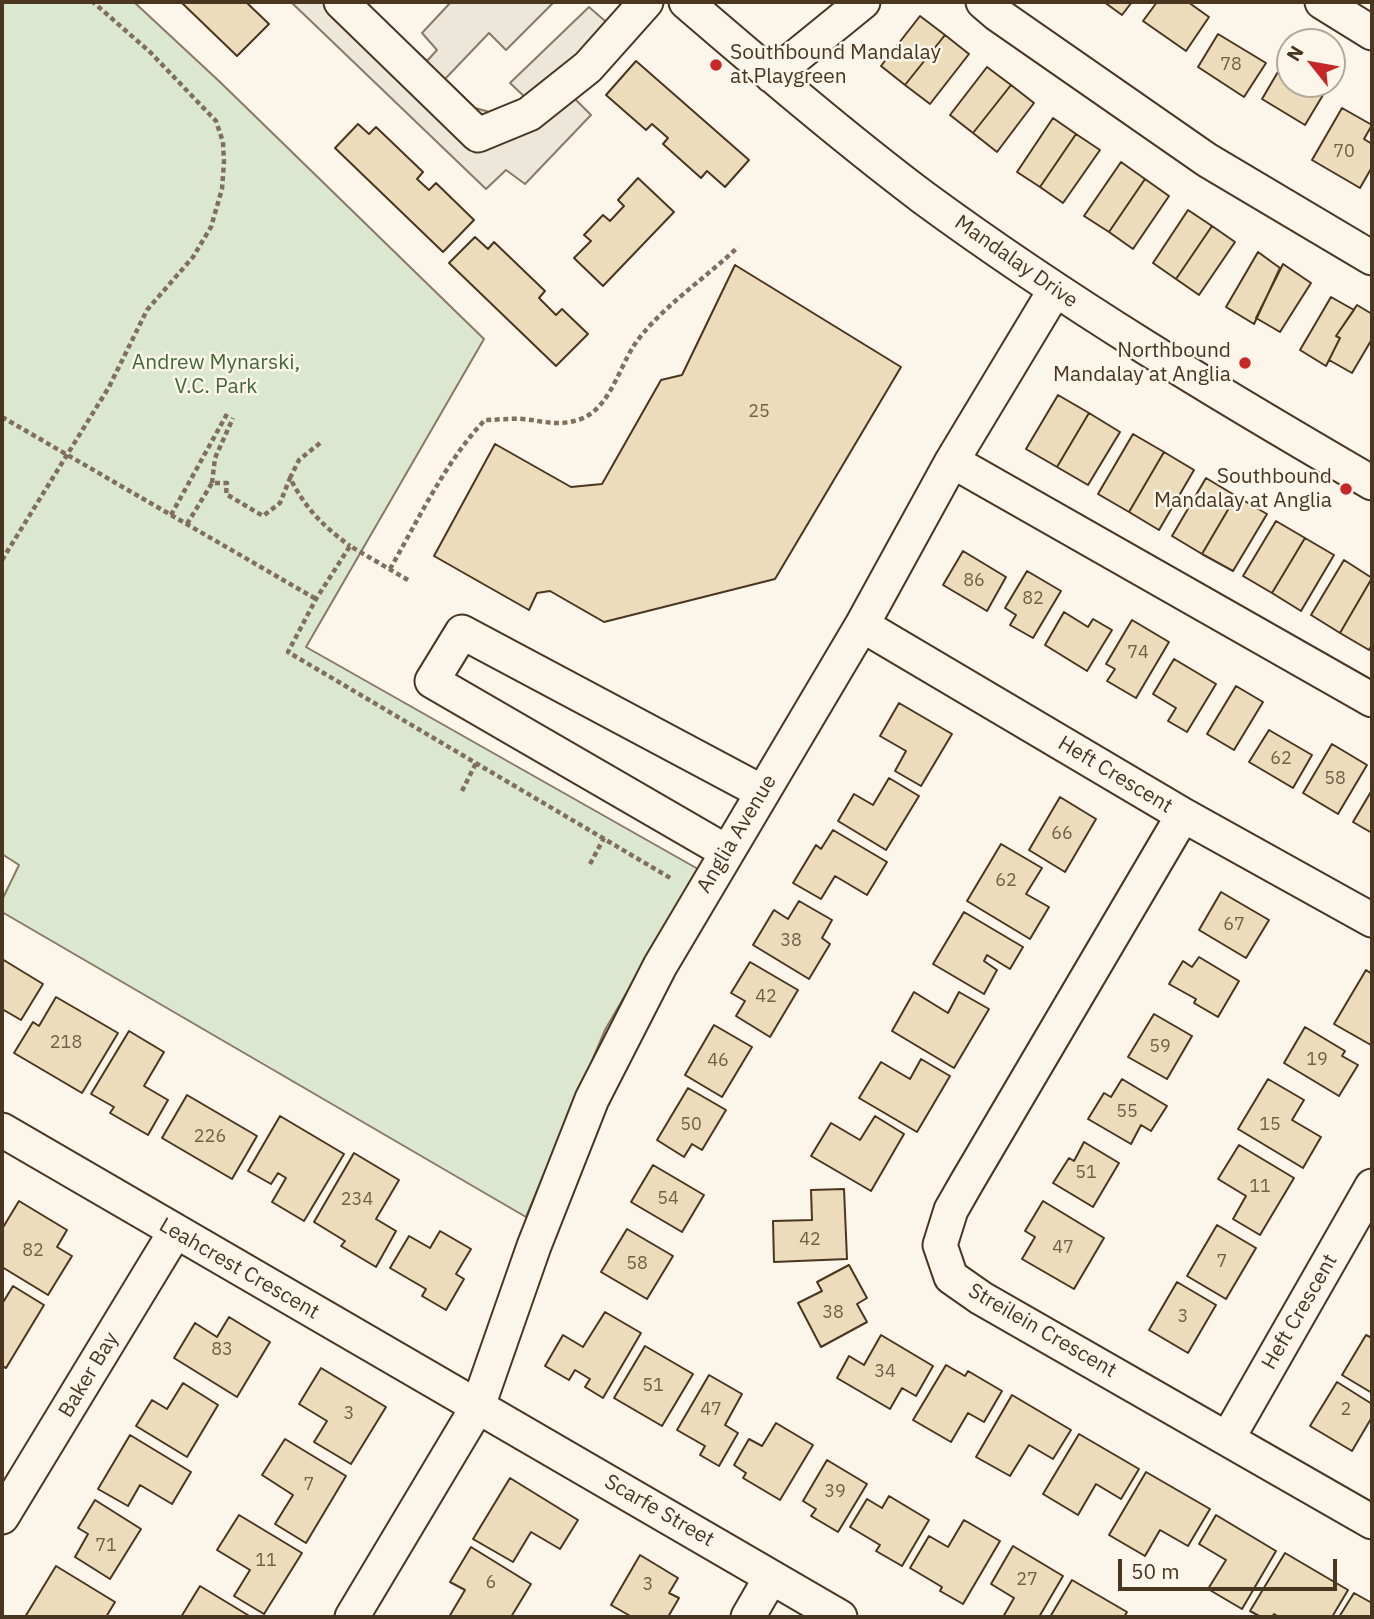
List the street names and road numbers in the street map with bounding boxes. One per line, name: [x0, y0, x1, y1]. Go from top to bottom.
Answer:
street label: Mandalay Drive: [950, 210, 1082, 314]
street label: Heft Crescent: [1053, 731, 1177, 819]
street label: Anglia Avenue: [692, 770, 782, 898]
street label: Leahcrest Crescent: [154, 1213, 324, 1325]
street label: Heft Crescent: [1257, 1250, 1343, 1374]
street label: Streilein Crescent: [963, 1278, 1121, 1384]
street label: Baker Bay: [54, 1328, 124, 1422]
street label: Scarfe Street: [600, 1469, 718, 1553]

